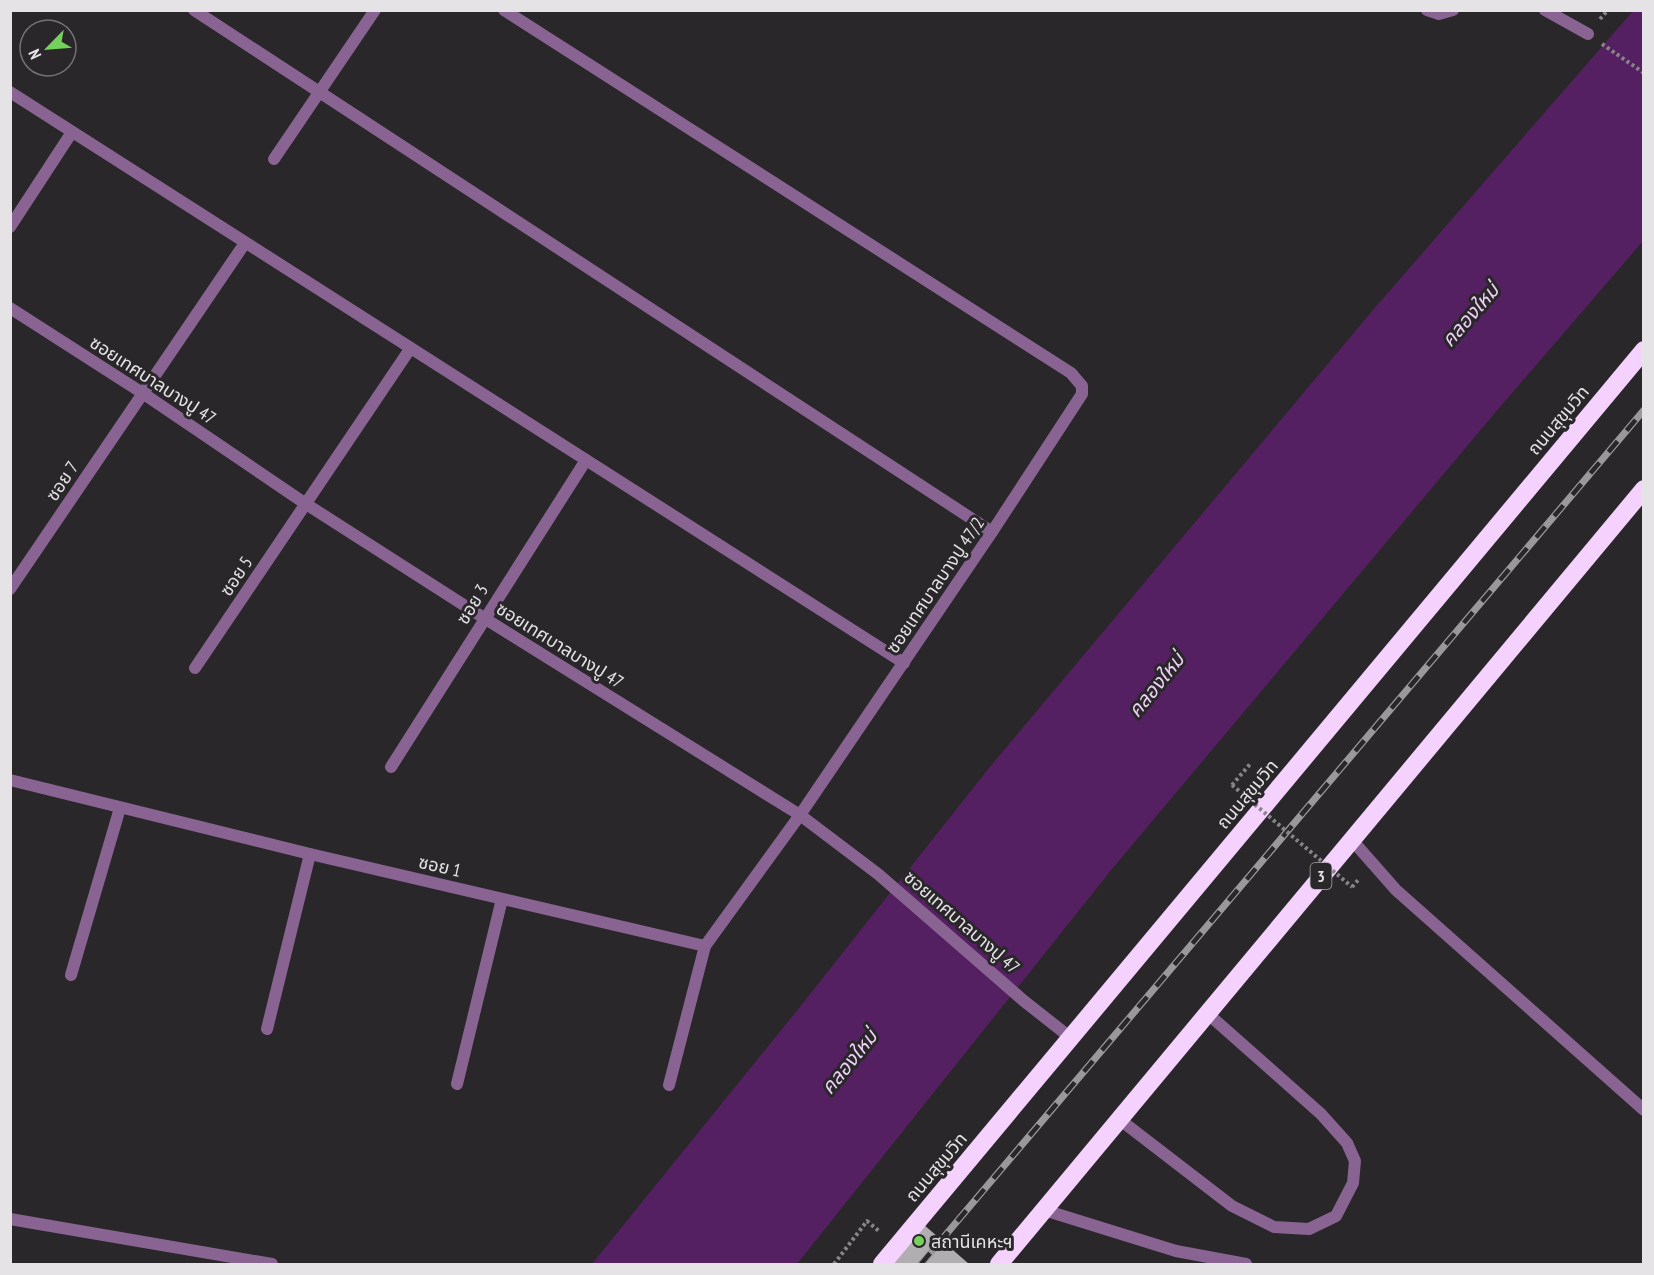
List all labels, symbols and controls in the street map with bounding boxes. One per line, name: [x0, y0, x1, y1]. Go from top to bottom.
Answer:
north arrow: [18, 18, 78, 78]
text: N: [24, 46, 45, 62]
water label: คลองใหม่: [1435, 276, 1507, 352]
street label: ซอยเทศบาลบางปู 47: [85, 331, 220, 430]
street label: ถนนสุขุมวิท: [1522, 380, 1594, 460]
street label: ซอย 7: [40, 457, 84, 505]
street label: ซอยเทศบาลบางปู 47/2: [881, 513, 990, 658]
street label: ซอย 5: [214, 552, 258, 600]
street label: ซอย 3: [451, 580, 493, 628]
street label: ซอยเทศบาลบางปู 47: [492, 597, 628, 694]
water label: คลองใหม่: [1122, 645, 1192, 723]
street label: ถนนสุขุมวิท: [1211, 754, 1283, 834]
street label: ซอย 1: [416, 850, 464, 882]
road number: 3: [1310, 863, 1332, 889]
street label: ซอยเทศบาลบางปู 47: [899, 865, 1025, 979]
water label: คลองใหม่: [815, 1022, 885, 1100]
street label: ถนนสุขุมวิท: [900, 1127, 972, 1207]
place label: สถานีเคหะฯ: [931, 1230, 1013, 1253]
marker: สถานีเคหะฯ: [912, 1234, 926, 1248]

